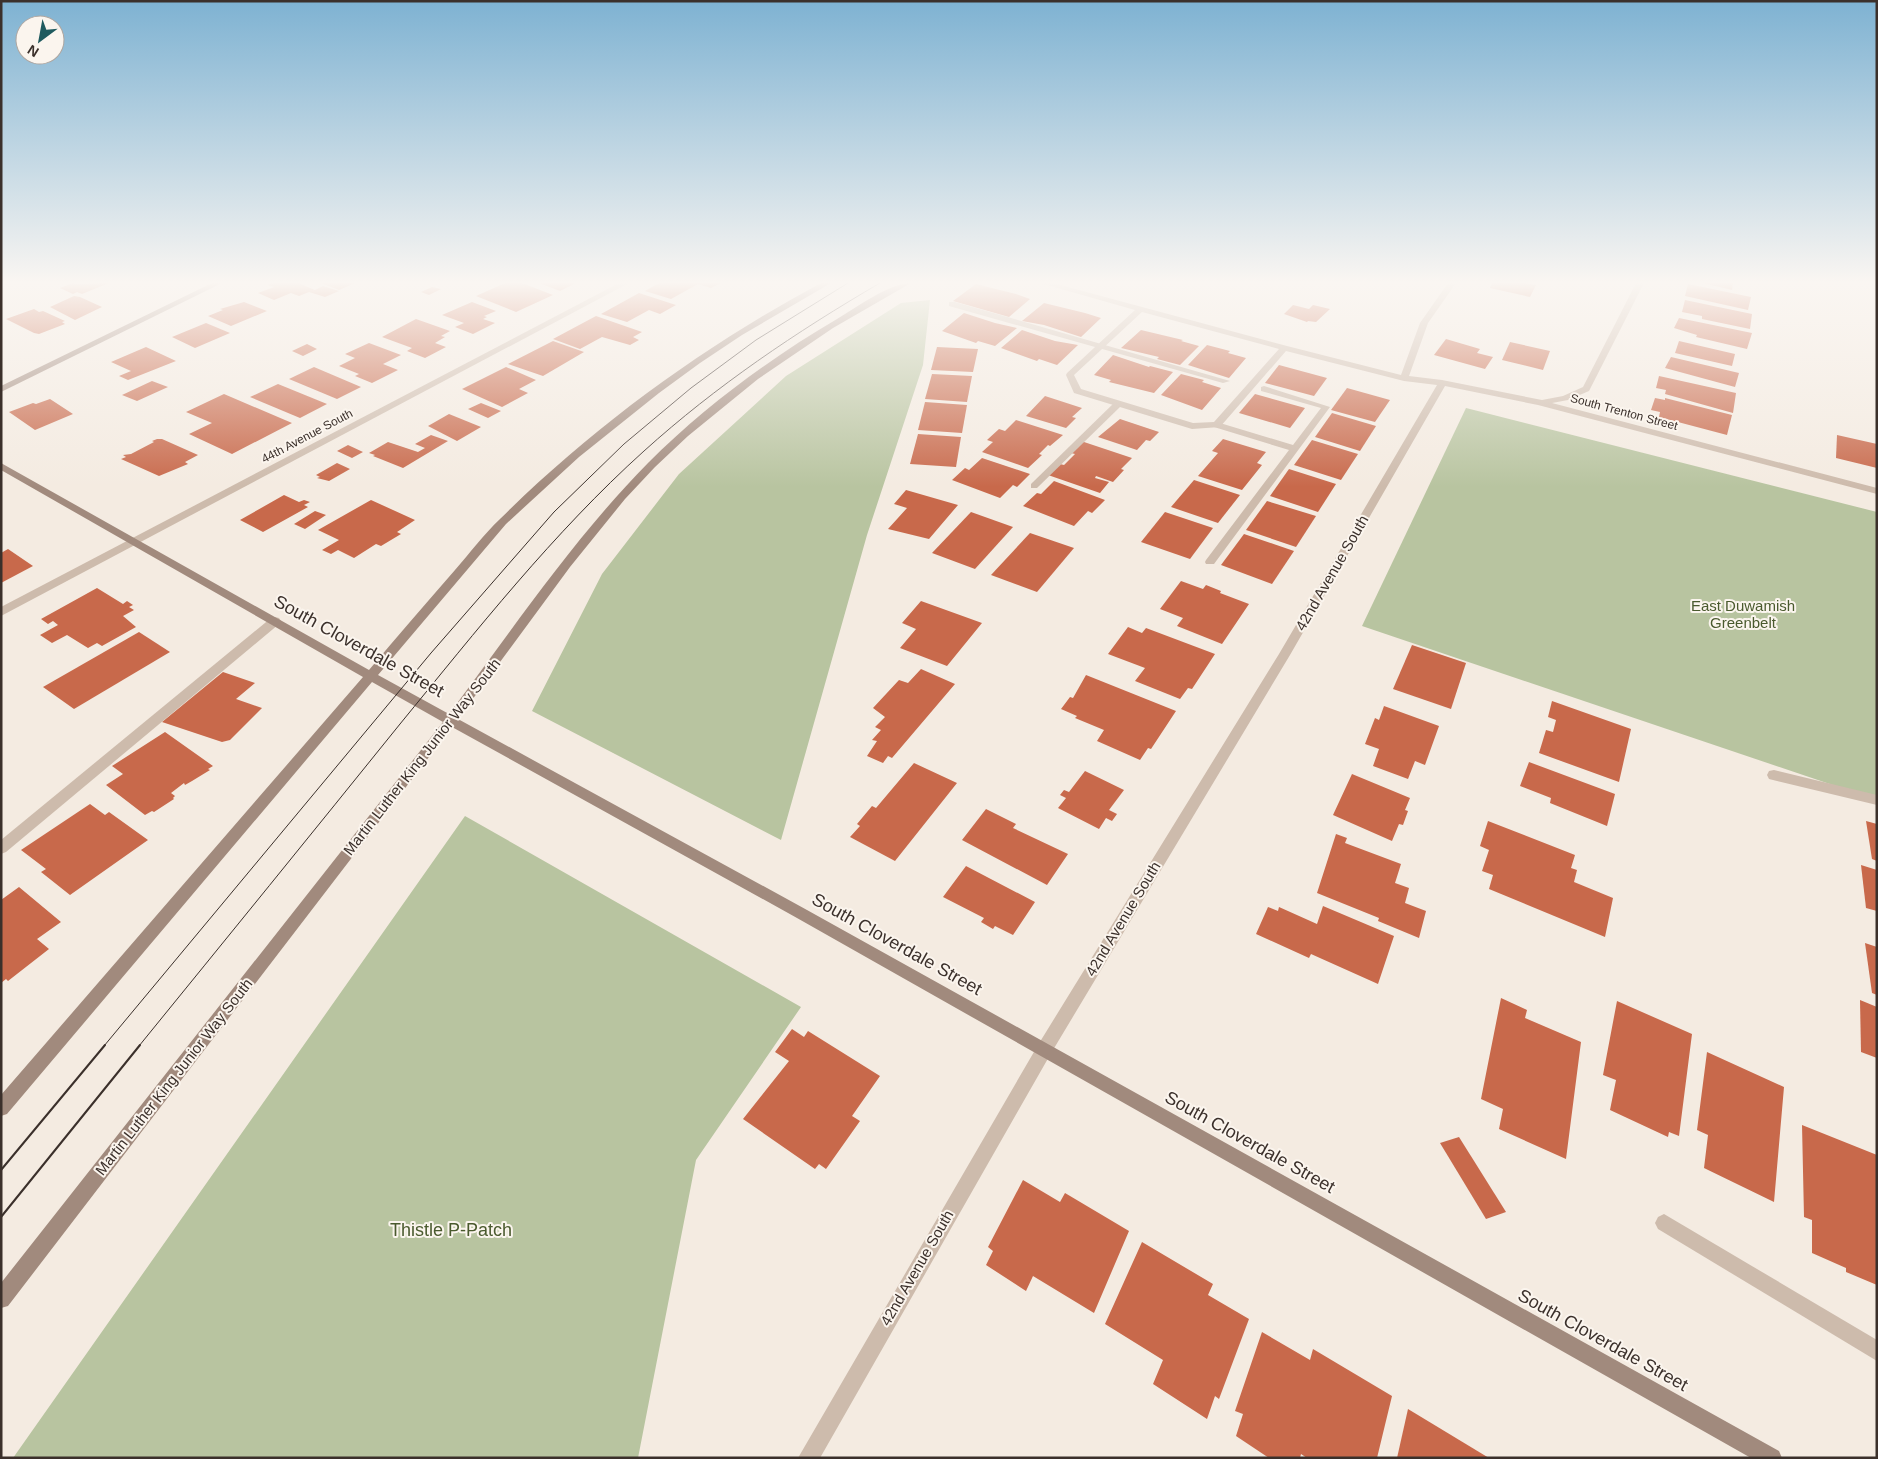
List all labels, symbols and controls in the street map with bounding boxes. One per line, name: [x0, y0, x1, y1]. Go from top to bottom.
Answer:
north arrow: [15, 15, 65, 65]
text: N: [25, 42, 42, 60]
street label: South Trenton Street: [1569, 391, 1680, 433]
street label: 44th Avenue South: [259, 406, 355, 466]
street label: 42nd Avenue South: [1292, 512, 1372, 634]
street label: South Cloverdale Street: [271, 591, 447, 701]
park label: East Duwamish Greenbelt: [1691, 597, 1795, 631]
street label: Martin Luther King Junior Way South: [340, 655, 504, 858]
street label: 42nd Avenue South: [1082, 858, 1164, 979]
street label: South Cloverdale Street: [809, 889, 985, 999]
street label: Martin Luther King Junior Way South: [92, 975, 256, 1178]
street label: South Cloverdale Street: [1162, 1087, 1338, 1197]
street label: 42nd Avenue South: [877, 1207, 957, 1329]
park label: Thistle P-Patch: [390, 1220, 512, 1240]
street label: South Cloverdale Street: [1515, 1285, 1691, 1395]

